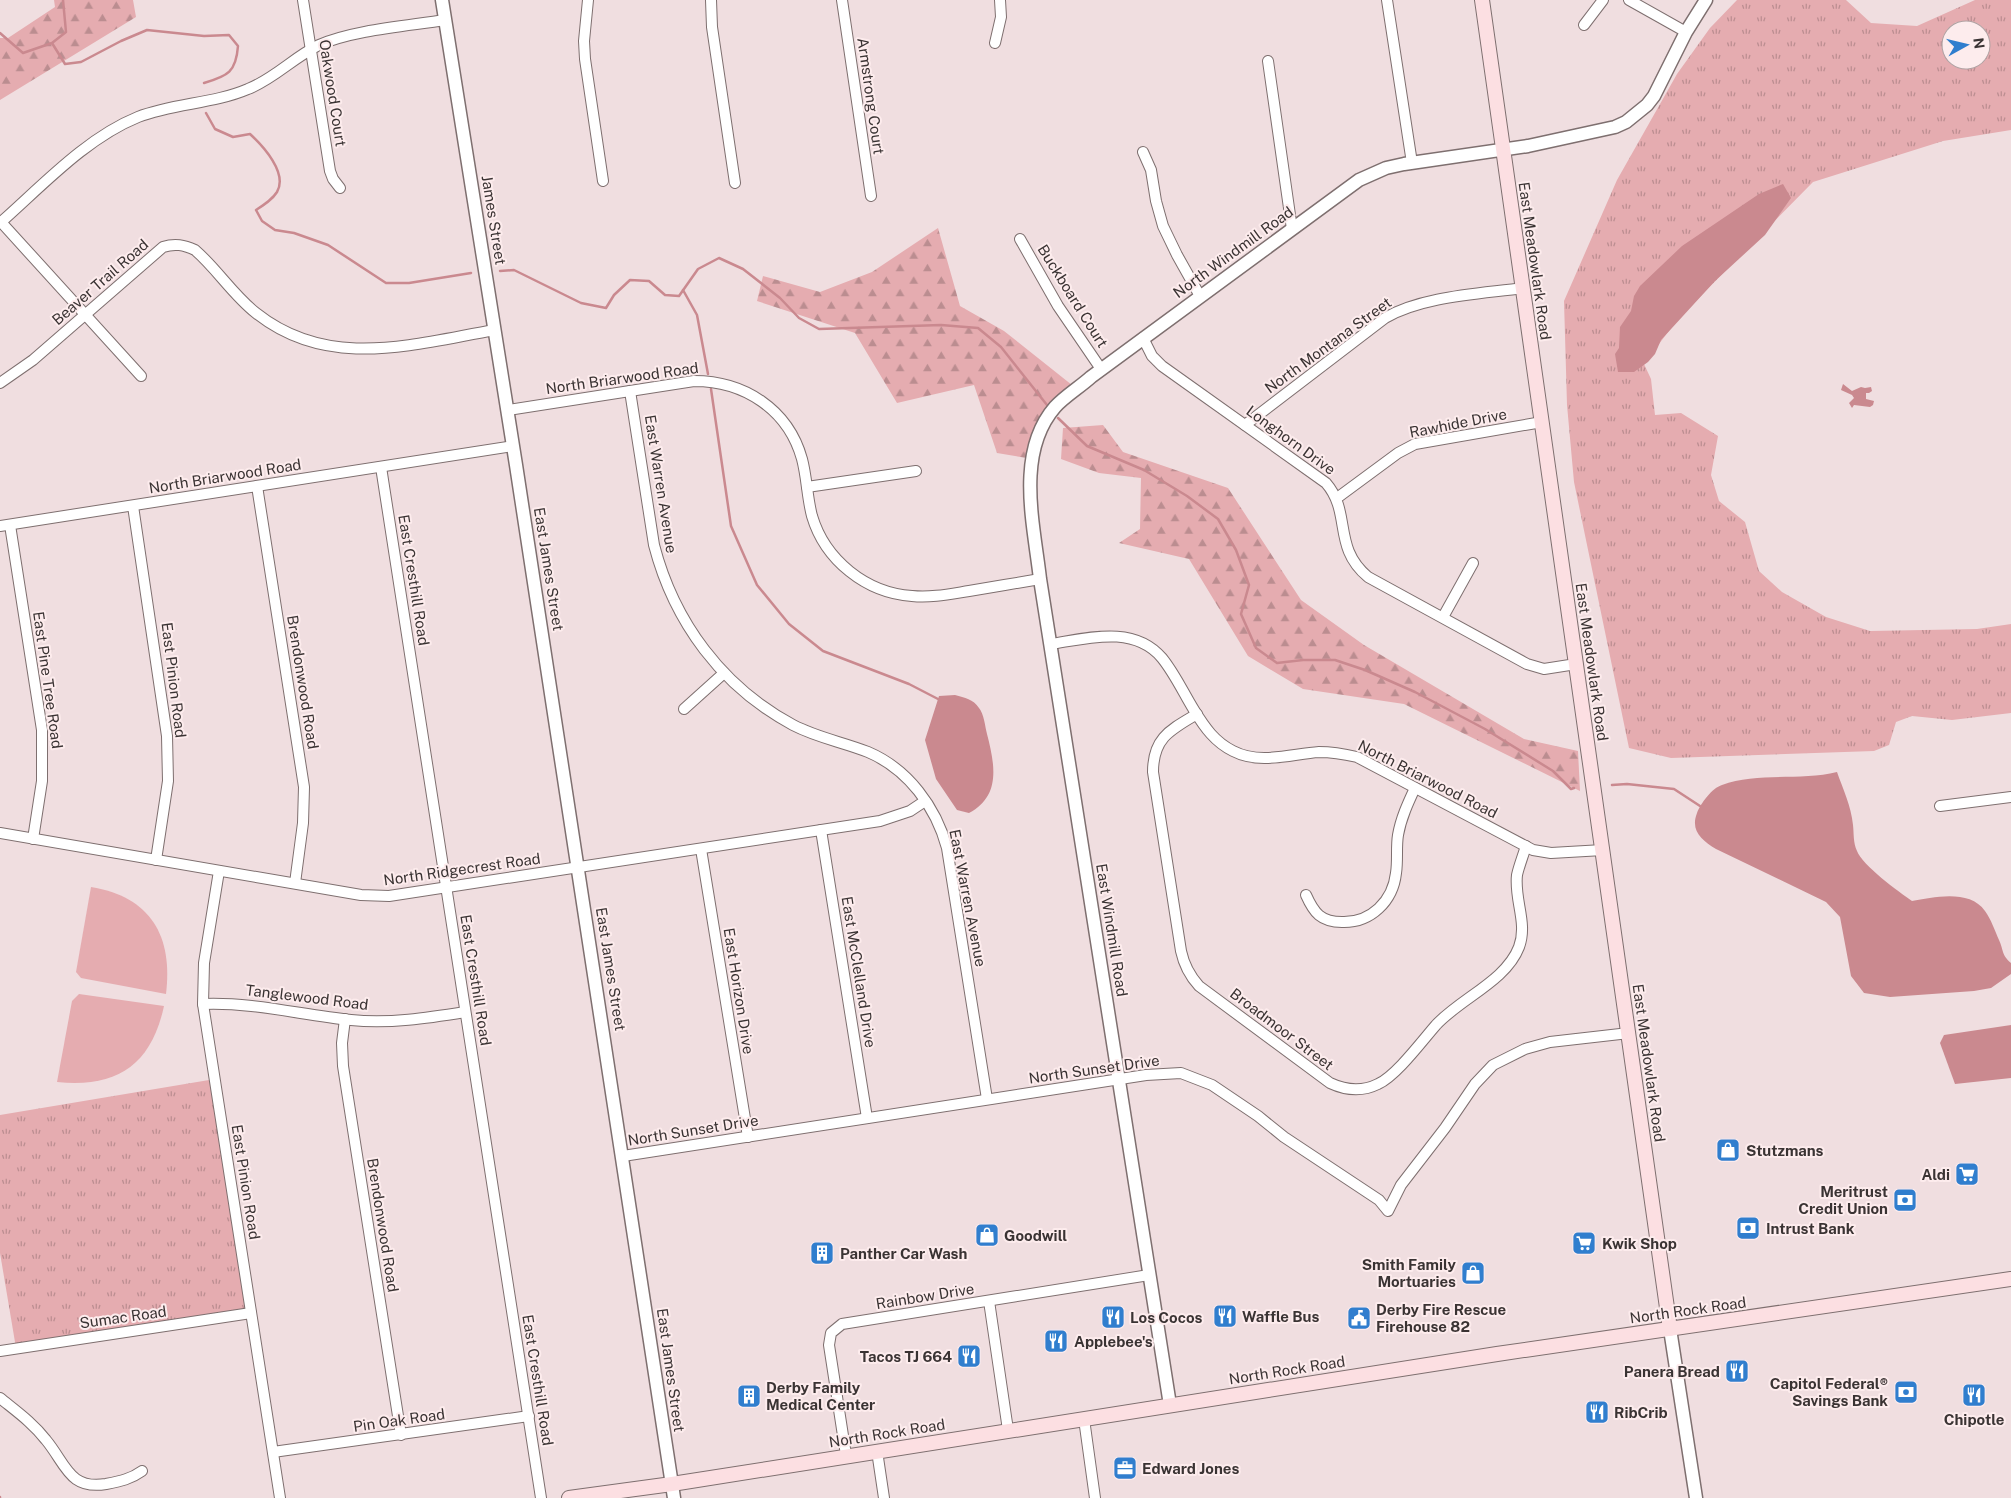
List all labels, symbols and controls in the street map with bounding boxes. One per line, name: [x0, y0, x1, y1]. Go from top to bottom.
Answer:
north arrow: [1941, 20, 1991, 70]
street label: Armstrong Court: [854, 37, 888, 156]
text: N: [1970, 37, 1988, 50]
street label: Oakwood Court: [316, 38, 350, 148]
street label: James Street: [479, 174, 510, 266]
street label: East Meadowlark Road: [1515, 181, 1555, 341]
street label: North Windmill Road: [1170, 203, 1296, 301]
street label: Beaver Trail Road: [48, 236, 152, 328]
street label: Buckboard Court: [1034, 241, 1112, 351]
street label: North Montana Street: [1262, 293, 1395, 397]
street label: North Briarwood Road: [545, 359, 699, 397]
street label: Longhorn Drive: [1243, 402, 1339, 478]
street label: Rawhide Drive: [1408, 405, 1508, 441]
street label: East Warren Avenue: [642, 414, 680, 554]
street label: North Briarwood Road: [148, 456, 302, 496]
street label: East James Street: [531, 506, 567, 632]
street label: East Cresthill Road: [395, 513, 433, 647]
street label: East Meadowlark Road: [1572, 582, 1612, 742]
street label: East Pine Tree Road: [30, 610, 66, 750]
street label: Brendonwood Road: [284, 614, 322, 750]
street label: East Pinion Road: [158, 621, 190, 739]
street label: North Briarwood Road: [1355, 736, 1501, 822]
street label: East Warren Avenue: [946, 828, 990, 968]
street label: North Ridgecrest Road: [382, 850, 542, 888]
street label: East Windmill Road: [1093, 862, 1131, 998]
street label: East McClelland Drive: [839, 895, 879, 1049]
street label: East James Street: [593, 906, 629, 1032]
street label: East Cresthill Road: [457, 913, 495, 1047]
street label: East Horizon Drive: [721, 927, 757, 1055]
street label: Tanglewood Road: [245, 981, 369, 1013]
street label: East Meadowlark Road: [1629, 983, 1669, 1143]
street label: Broadmoor Street: [1227, 985, 1337, 1073]
street label: North Sunset Drive: [1027, 1051, 1161, 1087]
street label: North Sunset Drive: [626, 1111, 760, 1149]
street label: East Pinion Road: [229, 1123, 263, 1241]
shop icon: Stutzmans: [1715, 1137, 1741, 1163]
place label: Stutzmans: [1746, 1142, 1824, 1159]
street label: Brendonwood Road: [364, 1157, 402, 1293]
supermarket icon: Aldi: [1954, 1161, 1980, 1187]
place label: Aldi: [1921, 1166, 1950, 1183]
place label: Meritrust Credit Union: [1798, 1183, 1888, 1217]
bank icon: Meritrust Credit Union: [1892, 1187, 1918, 1213]
bank icon: Intrust Bank: [1735, 1215, 1761, 1241]
place label: Intrust Bank: [1766, 1220, 1855, 1237]
shop icon: Goodwill: [974, 1222, 1000, 1248]
place label: Goodwill: [1004, 1227, 1067, 1244]
supermarket icon: Kwik Shop: [1571, 1230, 1597, 1256]
place label: Kwik Shop: [1602, 1235, 1677, 1252]
building icon: Panther Car Wash: [809, 1240, 835, 1266]
place label: Panther Car Wash: [840, 1245, 967, 1262]
place label: Smith Family Mortuaries: [1362, 1256, 1457, 1290]
shop icon: Smith Family Mortuaries: [1460, 1260, 1486, 1286]
street label: Rainbow Drive: [875, 1280, 975, 1312]
street label: North Rock Road: [1629, 1293, 1747, 1327]
place label: Derby Fire Rescue Firehouse 82: [1376, 1301, 1506, 1335]
street label: Sumac Road: [79, 1303, 167, 1331]
restaurant icon: Waffle Bus: [1212, 1303, 1238, 1329]
restaurant icon: Los Cocos: [1100, 1304, 1126, 1330]
public building icon: Derby Fire Rescue Firehouse 82: [1346, 1305, 1372, 1331]
street label: East James Street: [654, 1307, 688, 1433]
place label: Waffle Bus: [1242, 1308, 1319, 1325]
place label: Los Cocos: [1130, 1309, 1203, 1326]
street label: East Cresthill Road: [519, 1313, 557, 1447]
restaurant icon: Applebee's: [1043, 1328, 1069, 1354]
place label: Applebee's: [1074, 1333, 1153, 1350]
restaurant icon: Tacos TJ 664: [956, 1343, 982, 1369]
place label: Tacos TJ 664: [860, 1348, 952, 1365]
street label: North Rock Road: [1228, 1352, 1346, 1388]
restaurant icon: Panera Bread: [1724, 1358, 1750, 1384]
place label: Panera Bread: [1624, 1363, 1720, 1380]
place label: Capitol Federal® Savings Bank: [1770, 1375, 1888, 1409]
place label: Derby Family Medical Center: [766, 1379, 875, 1413]
bank icon: Capitol Federal® Savings Bank: [1893, 1379, 1919, 1405]
restaurant icon: Chipotle: [1961, 1382, 1987, 1408]
building icon: Derby Family Medical Center: [736, 1383, 762, 1409]
restaurant icon: RibCrib: [1584, 1399, 1610, 1425]
place label: RibCrib: [1614, 1404, 1668, 1421]
street label: Pin Oak Road: [352, 1405, 446, 1435]
place label: Chipotle: [1944, 1411, 2004, 1428]
street label: North Rock Road: [828, 1415, 946, 1451]
office icon: Edward Jones: [1112, 1455, 1138, 1481]
place label: Edward Jones: [1142, 1460, 1239, 1477]

